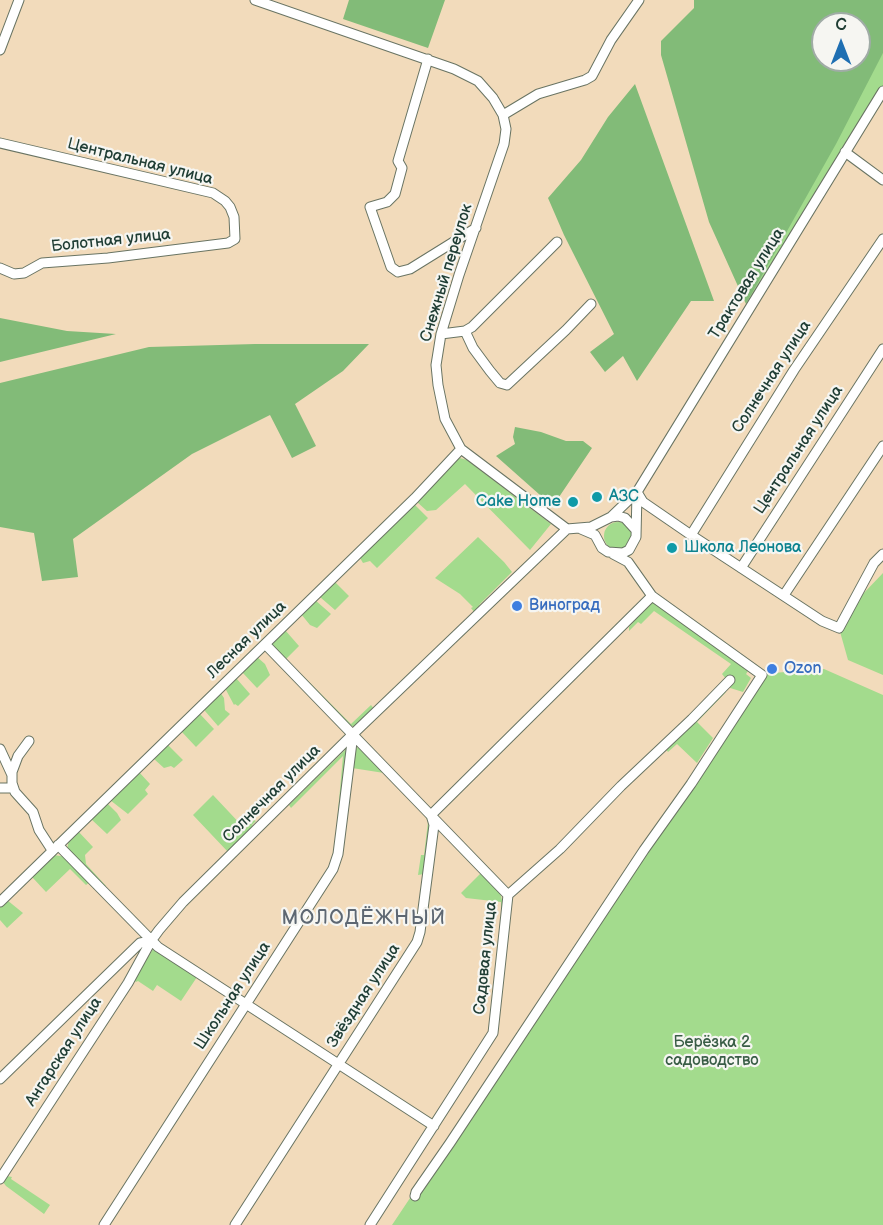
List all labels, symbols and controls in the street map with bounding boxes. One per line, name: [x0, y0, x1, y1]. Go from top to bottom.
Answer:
north arrow: [811, 12, 871, 72]
text: С: [835, 16, 847, 35]
street label: Центральная улица: [65, 135, 215, 189]
street label: Снежный переулок: [417, 202, 477, 344]
street label: Болотная улица: [50, 225, 172, 257]
street label: Трактовая улица: [705, 225, 789, 343]
street label: Солнечная улица: [728, 317, 816, 437]
street label: Центральная улица: [750, 382, 848, 518]
place label: АЗС: [609, 487, 639, 507]
marker: АЗС: [590, 490, 604, 504]
place label: Cake Home: [476, 492, 561, 512]
marker: Cake Home: [566, 495, 580, 509]
place label: Школа Леонова: [684, 538, 801, 558]
marker: Школа Леонова: [665, 541, 679, 555]
place label: Виноград: [529, 596, 600, 616]
street label: Лесная улица: [203, 597, 291, 683]
marker: Виноград: [510, 599, 524, 613]
place label: Ozon: [784, 659, 822, 679]
marker: Ozon: [765, 662, 779, 676]
street label: Солнечная улица: [219, 741, 325, 847]
street label: Садовая улица: [471, 900, 501, 1016]
district label: МОЛОДЁЖНЫЙ: [282, 907, 446, 931]
street label: Школьная улица: [191, 938, 275, 1054]
street label: Звёздная улица: [323, 940, 405, 1052]
street label: Ангарская улица: [22, 994, 106, 1110]
park label: Берёзка 2 садоводство: [665, 1033, 759, 1071]

